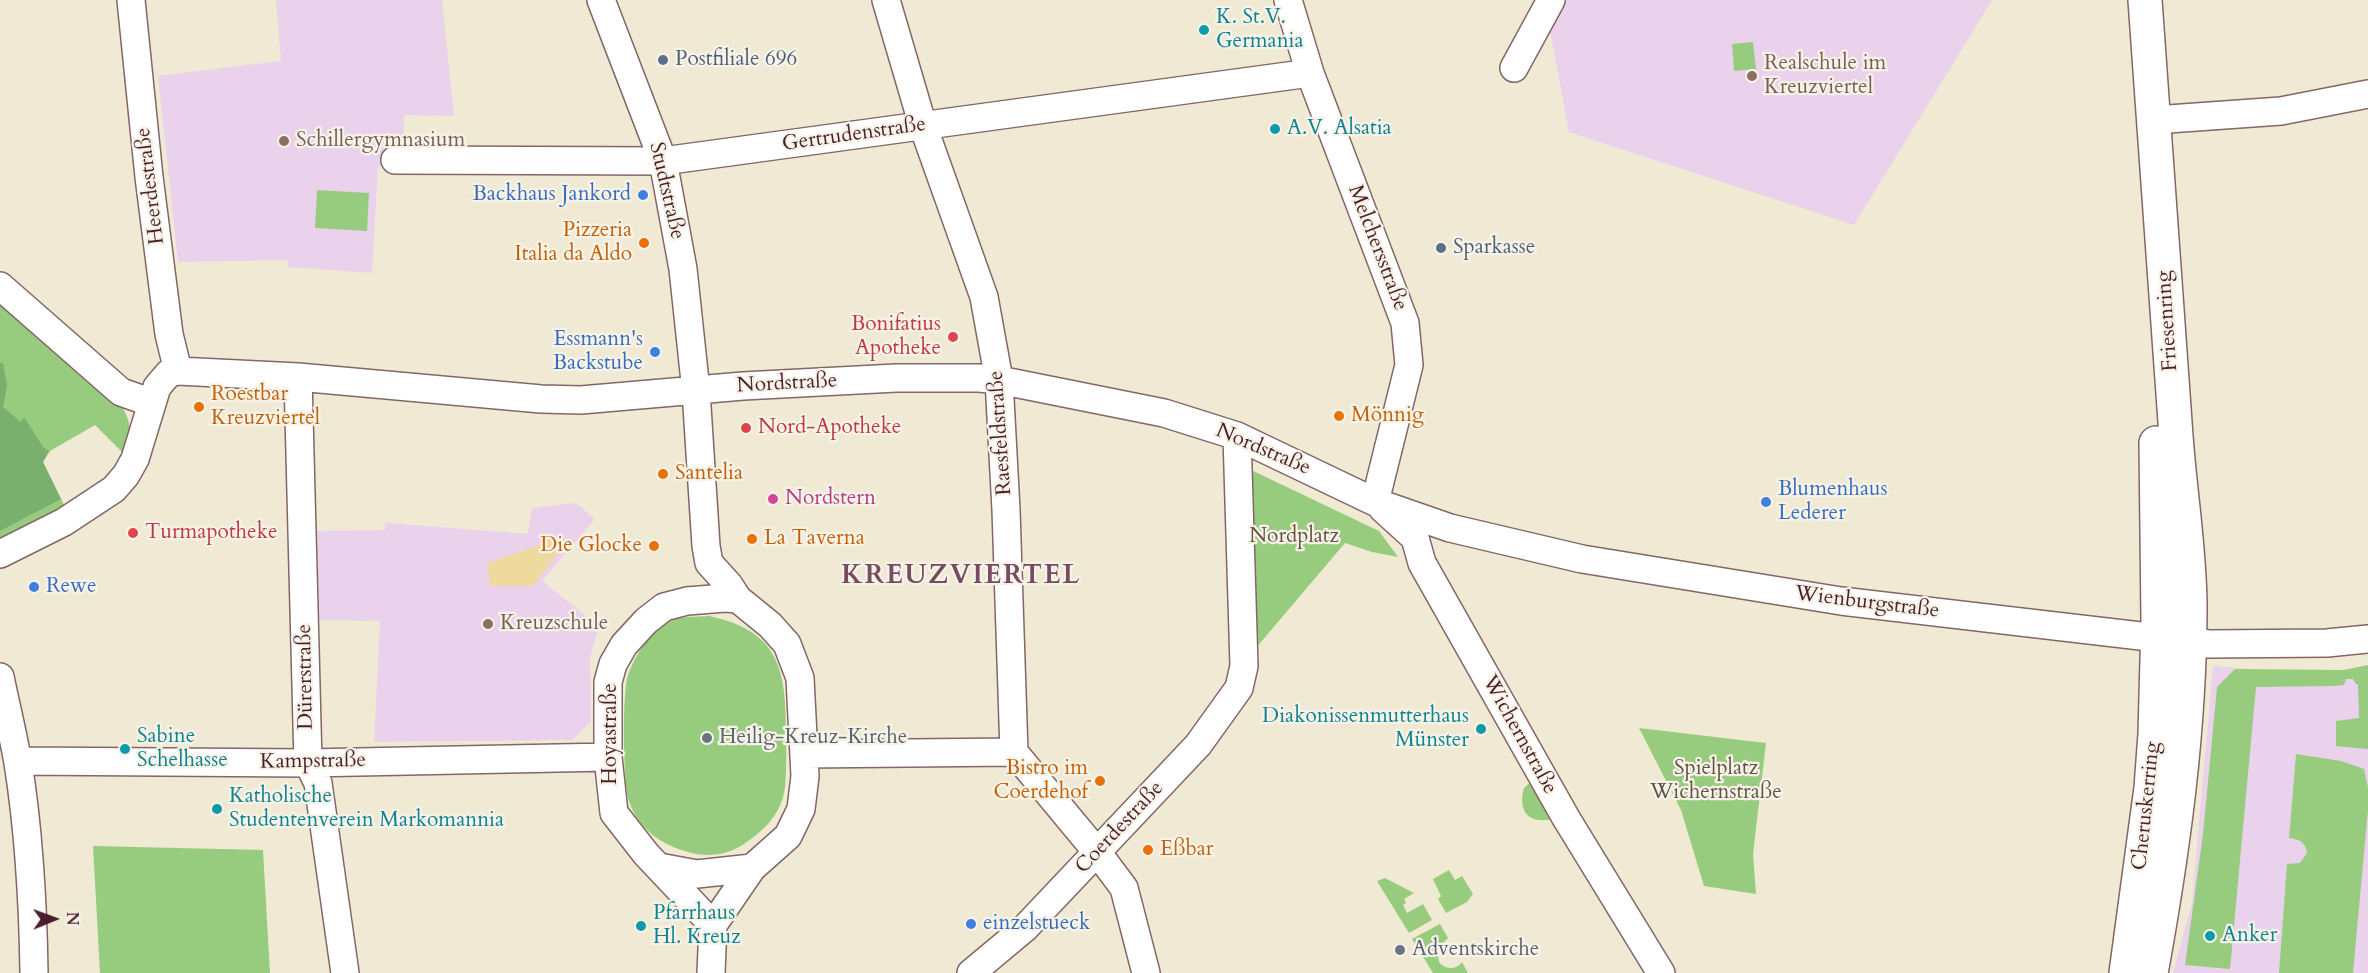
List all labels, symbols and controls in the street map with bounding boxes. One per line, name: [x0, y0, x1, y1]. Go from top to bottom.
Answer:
place label: K. St.V. Germania: [1216, 5, 1304, 55]
marker: K. St.V. Germania: [1197, 23, 1211, 37]
place label: Postfiliale 696: [675, 47, 797, 73]
place label: Realschule im Kreuzviertel: [1764, 51, 1886, 101]
marker: Postfiliale 696: [656, 53, 670, 67]
marker: Realschule im Kreuzviertel: [1745, 69, 1759, 83]
street label: Gertrudenstraße: [781, 112, 927, 158]
place label: A.V. Alsatia: [1287, 116, 1392, 142]
marker: A.V. Alsatia: [1268, 122, 1282, 136]
street label: Heerdestraße: [131, 126, 171, 246]
place label: Schillergymnasium: [296, 128, 465, 154]
marker: Schillergymnasium: [277, 134, 291, 148]
street label: Studtstraße: [643, 140, 689, 242]
place label: Backhaus Jankord: [473, 182, 631, 208]
street label: Melchersstraße: [1342, 182, 1412, 314]
marker: Backhaus Jankord: [636, 188, 650, 202]
place label: Pizzeria Italia da Aldo: [514, 218, 632, 268]
place label: Sparkasse: [1453, 235, 1535, 261]
marker: Pizzeria Italia da Aldo: [637, 236, 651, 250]
marker: Sparkasse: [1434, 241, 1448, 255]
street label: Friesenring: [2152, 270, 2184, 372]
place label: Bonifatius Apotheke: [851, 312, 941, 362]
place label: Essmann's Backstube: [553, 327, 643, 377]
marker: Bonifatius Apotheke: [946, 330, 960, 344]
marker: Essmann's Backstube: [648, 345, 662, 359]
street label: Nordstraße: [736, 369, 838, 399]
street label: Raesfeldstraße: [984, 370, 1018, 496]
place label: Roestbar Kreuzviertel: [211, 382, 320, 432]
marker: Roestbar Kreuzviertel: [192, 400, 206, 414]
place label: Mönnig: [1351, 403, 1424, 429]
marker: Mönnig: [1332, 409, 1346, 423]
place label: Nord-Apotheke: [758, 415, 901, 441]
street label: Nordstraße: [1212, 419, 1314, 481]
marker: Nord-Apotheke: [739, 421, 753, 435]
place label: Santelia: [675, 461, 743, 487]
marker: Santelia: [656, 467, 670, 481]
place label: Blumenhaus Lederer: [1778, 477, 1888, 527]
place label: Nordstern: [785, 486, 876, 512]
marker: Nordstern: [766, 492, 780, 506]
marker: Blumenhaus Lederer: [1759, 495, 1773, 509]
place label: Turmapotheke: [145, 520, 277, 546]
park label: Nordplatz: [1249, 524, 1339, 550]
marker: Turmapotheke: [126, 526, 140, 540]
place label: La Taverna: [764, 526, 865, 552]
marker: La Taverna: [745, 532, 759, 546]
place label: Die Glocke: [540, 533, 642, 559]
marker: Die Glocke: [647, 539, 661, 553]
district label: KREUZVIERTEL: [841, 561, 1081, 593]
place label: Rewe: [46, 574, 96, 600]
marker: Rewe: [27, 580, 41, 594]
street label: Wienburgstraße: [1793, 582, 1941, 624]
place label: Kreuzschule: [500, 611, 608, 637]
marker: Kreuzschule: [481, 617, 495, 631]
street label: Dürerstraße: [292, 624, 320, 730]
street label: Wichernstraße: [1476, 671, 1562, 799]
street label: Hoyastraße: [598, 683, 624, 785]
place label: Diakonissenmutterhaus Münster: [1262, 704, 1469, 754]
marker: Diakonissenmutterhaus Münster: [1474, 722, 1488, 736]
place label: Sabine Schelhasse: [137, 724, 228, 774]
place label: Heilig-Kreuz-Kirche: [719, 725, 907, 751]
marker: Heilig-Kreuz-Kirche: [700, 731, 714, 745]
street label: Cheruskerring: [2128, 741, 2166, 871]
marker: Sabine Schelhasse: [118, 742, 132, 756]
street label: Kampstraße: [260, 748, 366, 776]
place label: Bistro im Coerdehof: [993, 756, 1088, 806]
park label: Spielplatz Wichernstraße: [1650, 756, 1782, 806]
marker: Bistro im Coerdehof: [1093, 774, 1107, 788]
street label: Coerdestraße: [1071, 776, 1169, 880]
place label: Katholische Studentenverein Markomannia: [229, 784, 504, 834]
marker: Katholische Studentenverein Markomannia: [210, 802, 224, 816]
place label: Eßbar: [1160, 837, 1213, 863]
marker: Eßbar: [1141, 843, 1155, 857]
north arrow: [24, 889, 84, 949]
place label: Pfarrhaus Hl. Kreuz: [653, 901, 741, 951]
place label: einzelstueck: [983, 911, 1090, 937]
text: N: [61, 912, 83, 926]
marker: einzelstueck: [964, 917, 978, 931]
marker: Pfarrhaus Hl. Kreuz: [634, 919, 648, 933]
place label: Anker: [2222, 923, 2277, 949]
marker: Anker: [2203, 929, 2217, 943]
place label: Adventskirche: [1412, 937, 1539, 963]
marker: Adventskirche: [1393, 943, 1407, 957]

